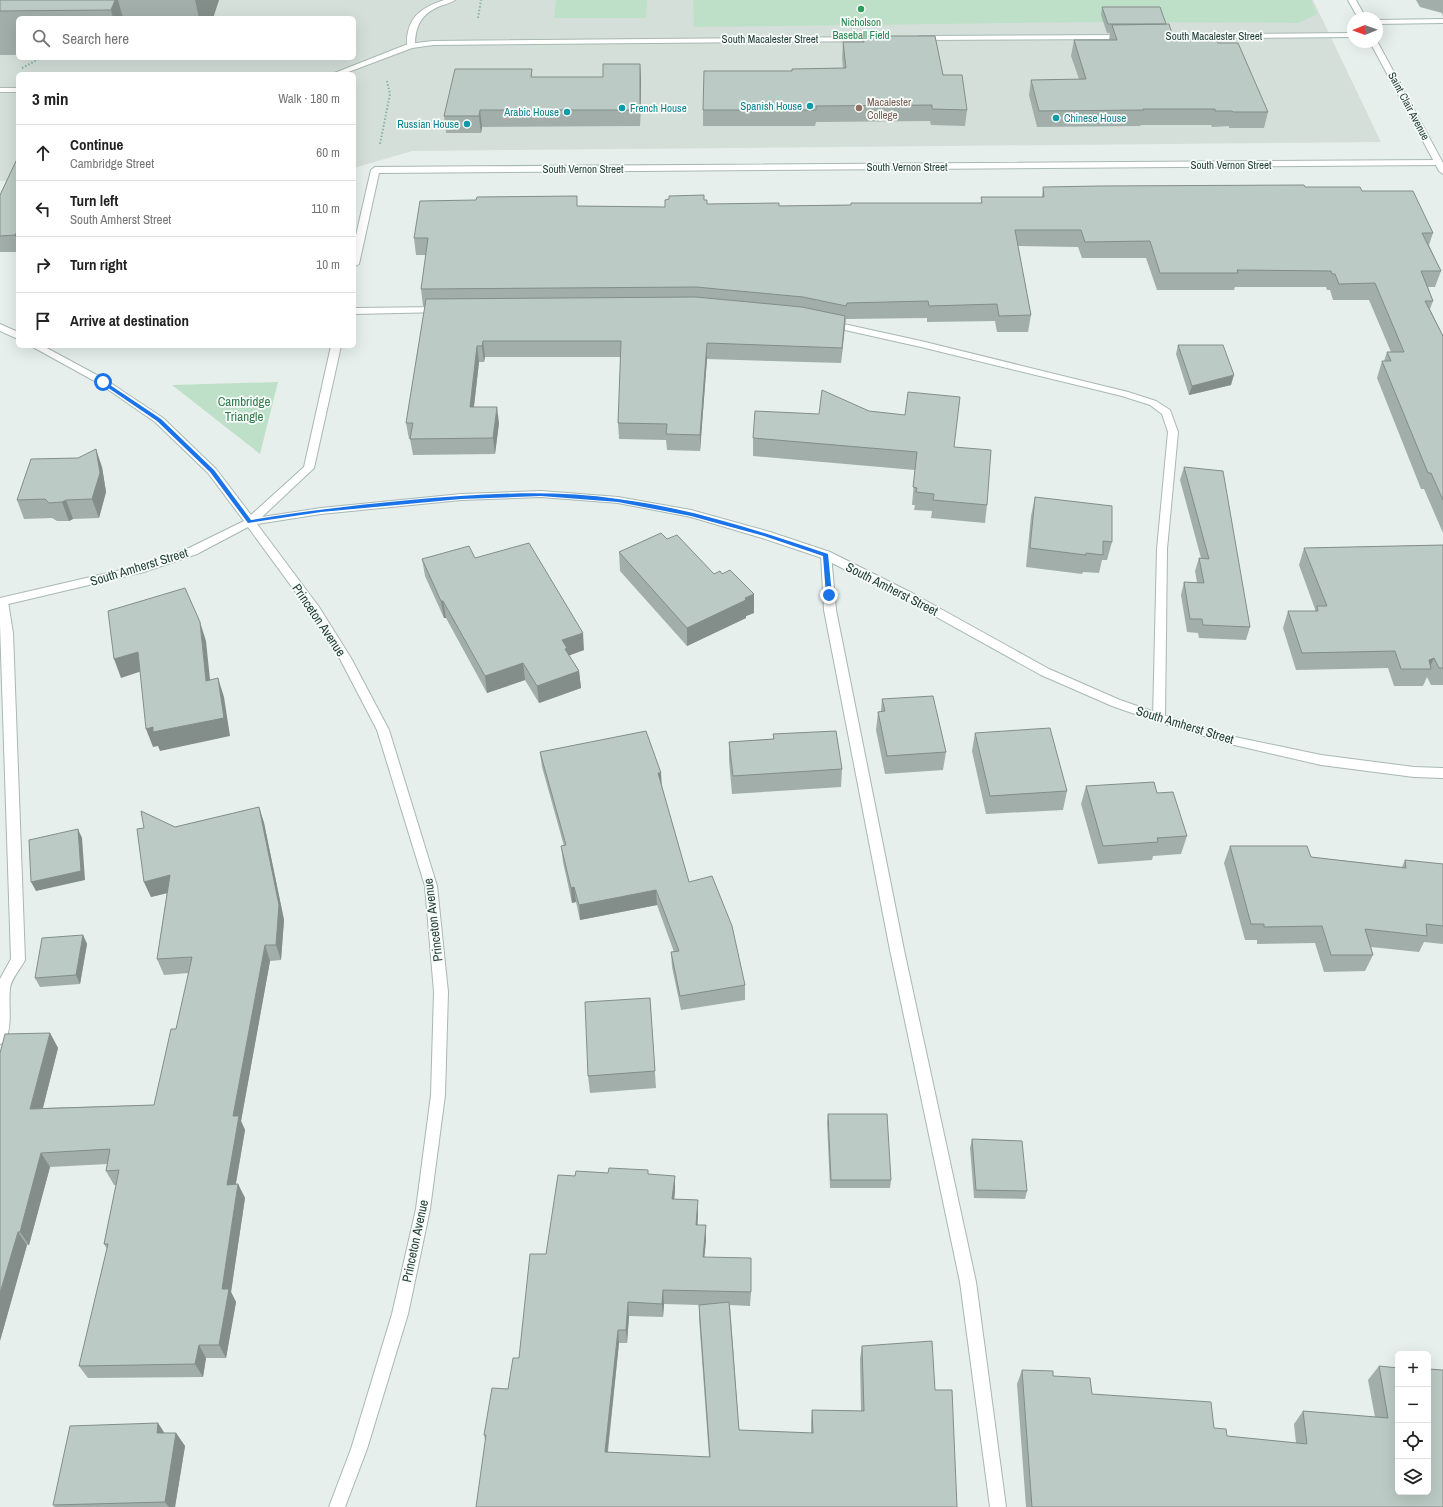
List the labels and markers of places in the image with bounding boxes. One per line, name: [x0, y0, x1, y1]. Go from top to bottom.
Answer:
marker: Nicholson Baseball Field: [856, 4, 866, 14]
place label: Nicholson Baseball Field: [832, 15, 890, 42]
place label: Macalester College: [867, 95, 911, 122]
place label: Spanish House: [740, 99, 802, 113]
place label: French House: [630, 101, 687, 115]
marker: Spanish House: [805, 101, 815, 111]
marker: French House: [617, 103, 627, 113]
marker: Macalester College: [854, 103, 864, 113]
place label: Arabic House: [503, 105, 559, 119]
marker: Arabic House: [562, 107, 572, 117]
place label: Chinese House: [1064, 111, 1126, 125]
marker: Chinese House: [1051, 113, 1061, 123]
place label: Russian House: [397, 117, 459, 131]
marker: Russian House: [462, 119, 472, 129]

